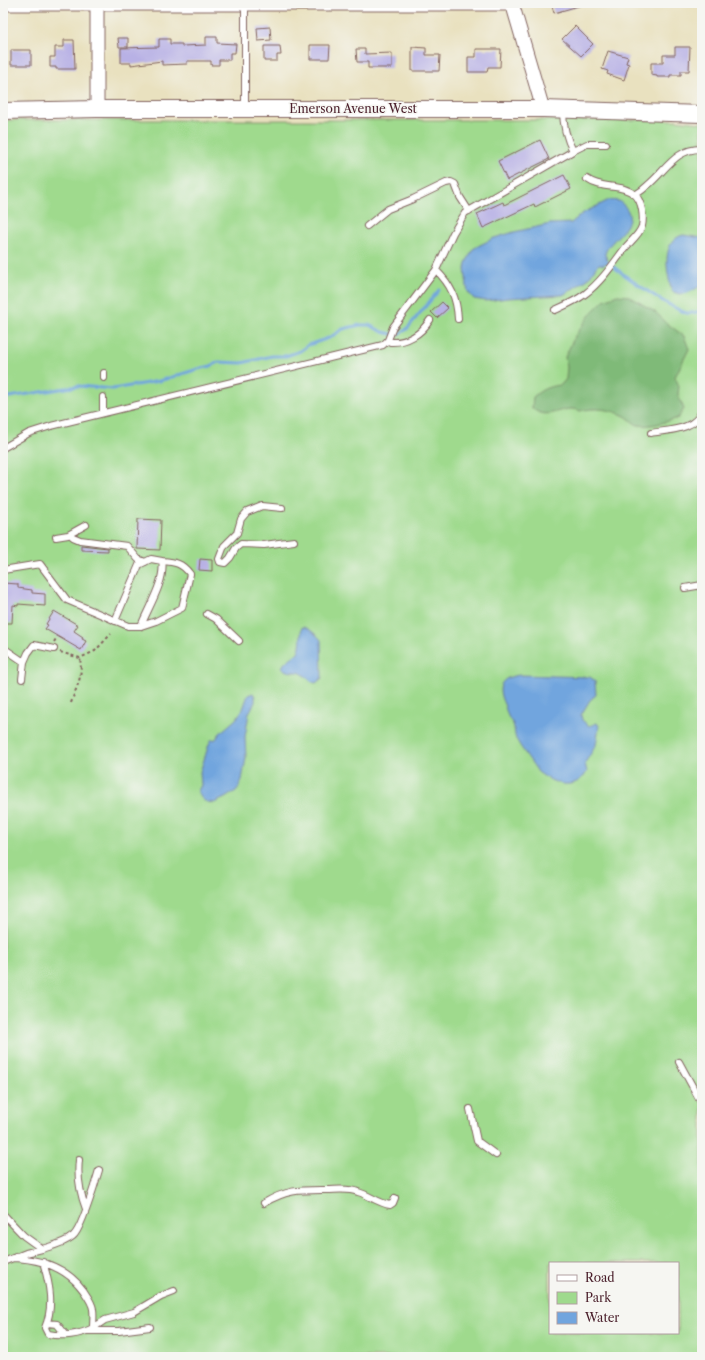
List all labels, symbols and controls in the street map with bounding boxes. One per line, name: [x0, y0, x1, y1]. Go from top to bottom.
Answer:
street label: Emerson Avenue West: [289, 101, 418, 116]
legend: [549, 1262, 679, 1334]
text: Road: [585, 1270, 615, 1285]
text: Park: [585, 1290, 612, 1305]
text: Water: [584, 1310, 619, 1325]

